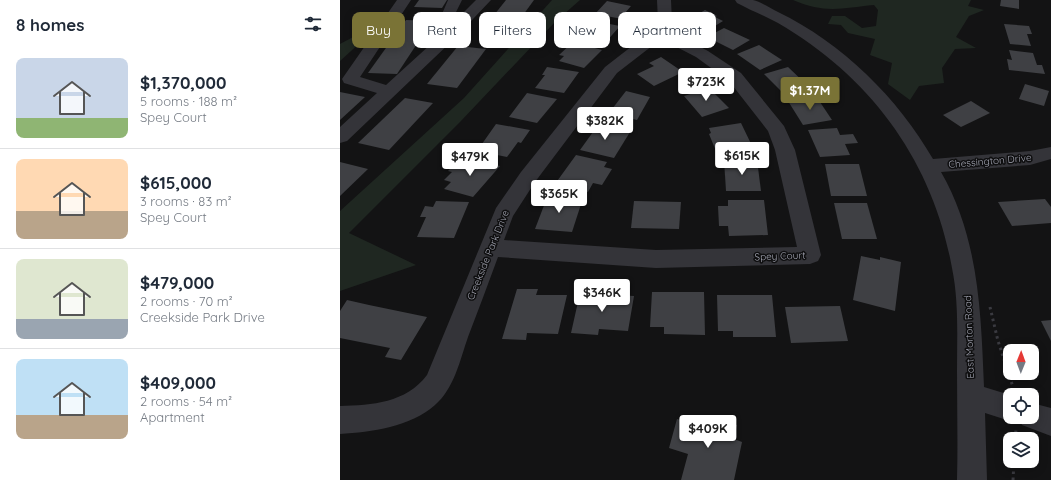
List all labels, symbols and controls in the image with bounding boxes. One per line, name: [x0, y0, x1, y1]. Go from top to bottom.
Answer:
chip: Buy: [352, 12, 405, 48]
chip: Rent: [413, 12, 471, 48]
chip: Filters: [479, 12, 546, 48]
chip: New: [554, 12, 610, 48]
chip: Apartment: [618, 12, 716, 48]
icon: filters: [302, 13, 324, 35]
text: 8 homes: [16, 14, 85, 35]
pin: $723K: [678, 68, 734, 102]
text: $1,370,000: [140, 72, 226, 93]
text: $723K: [687, 73, 725, 89]
icon: home: [48, 74, 96, 122]
pin: $1.37M: [777, 77, 843, 111]
text: $1.37M: [790, 82, 830, 98]
text: 5 rooms · 188 m²: [140, 93, 237, 109]
pin: $382K: [577, 107, 633, 141]
text: Spey Court: [140, 109, 207, 125]
text: $382K: [586, 112, 624, 128]
pin: $615K: [714, 142, 770, 176]
pin: $479K: [442, 143, 498, 177]
text: $615K: [724, 147, 760, 163]
text: $479K: [451, 148, 489, 164]
street label: Chessington Drive: [948, 151, 1032, 171]
text: $615,000: [140, 172, 212, 193]
icon: home: [48, 175, 96, 223]
pin: $365K: [531, 180, 587, 214]
text: $365K: [540, 185, 578, 201]
text: 3 rooms · 83 m²: [140, 193, 232, 209]
street label: Creekside Park Drive: [464, 208, 512, 302]
text: Spey Court: [140, 209, 207, 225]
street label: Spey Court: [754, 249, 806, 263]
text: $479,000: [140, 272, 214, 293]
icon: home: [48, 275, 96, 323]
pin: $346K: [574, 279, 630, 313]
text: $346K: [583, 284, 621, 300]
text: 2 rooms · 70 m²: [140, 293, 233, 309]
street label: East Morton Road: [961, 295, 977, 379]
text: Creekside Park Drive: [140, 309, 265, 325]
north arrow: [1003, 344, 1039, 380]
map controls: [1003, 344, 1039, 468]
text: $409,000: [140, 372, 216, 393]
icon: home: [48, 375, 96, 423]
button: locate: [1003, 388, 1039, 424]
text: 2 rooms · 54 m²: [140, 393, 232, 409]
text: Apartment: [140, 409, 205, 425]
pin: $409K: [680, 415, 736, 449]
text: $409K: [688, 420, 728, 436]
button: layers: [1003, 432, 1039, 468]

